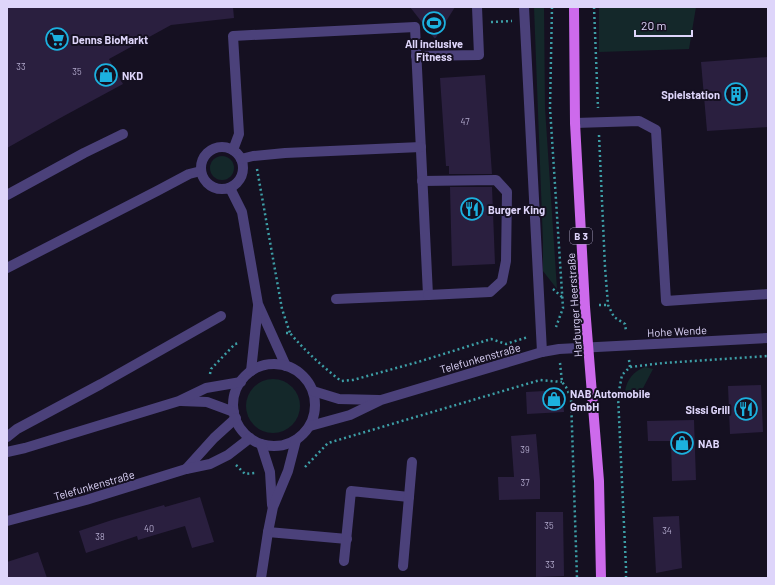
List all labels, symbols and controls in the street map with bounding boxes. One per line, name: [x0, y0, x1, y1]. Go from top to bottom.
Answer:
sports icon: All inclusive Fitness: [421, 10, 447, 36]
scale bar: [635, 12, 692, 38]
text: 20 m: [641, 18, 667, 32]
supermarket icon: Denns BioMarkt: [44, 26, 70, 52]
place label: Denns BioMarkt: [72, 33, 148, 46]
place label: All inclusive Fitness: [405, 37, 463, 63]
house number: 33: [16, 61, 26, 72]
shop icon: NKD: [93, 62, 119, 88]
house number: 35: [72, 66, 82, 77]
place label: NKD: [122, 69, 143, 82]
building icon: Spielstation: [723, 81, 749, 107]
place label: Spielstation: [661, 88, 720, 101]
house number: 47: [461, 116, 470, 127]
restaurant icon: Burger King: [459, 196, 485, 222]
place label: Burger King: [488, 203, 545, 216]
road number: B 3: [570, 228, 592, 244]
street label: Harburger Heerstraße: [564, 252, 584, 357]
street label: Hohe Wende: [647, 323, 707, 339]
street label: Telefunkenstraße: [438, 340, 522, 376]
shop icon: NAB Automobile GmbH: [541, 386, 567, 412]
place label: NAB Automobile GmbH: [570, 387, 650, 413]
restaurant icon: Sissi Grill: [733, 396, 759, 422]
place label: Sissi Grill: [686, 403, 730, 416]
shop icon: NAB: [669, 430, 695, 456]
place label: NAB: [698, 437, 720, 450]
house number: 39: [520, 444, 530, 455]
street label: Telefunkenstraße: [52, 467, 136, 503]
house number: 37: [521, 477, 530, 488]
house number: 35: [544, 520, 554, 531]
house number: 40: [144, 523, 154, 534]
house number: 34: [662, 525, 672, 536]
house number: 38: [95, 531, 105, 542]
house number: 33: [545, 559, 555, 570]

